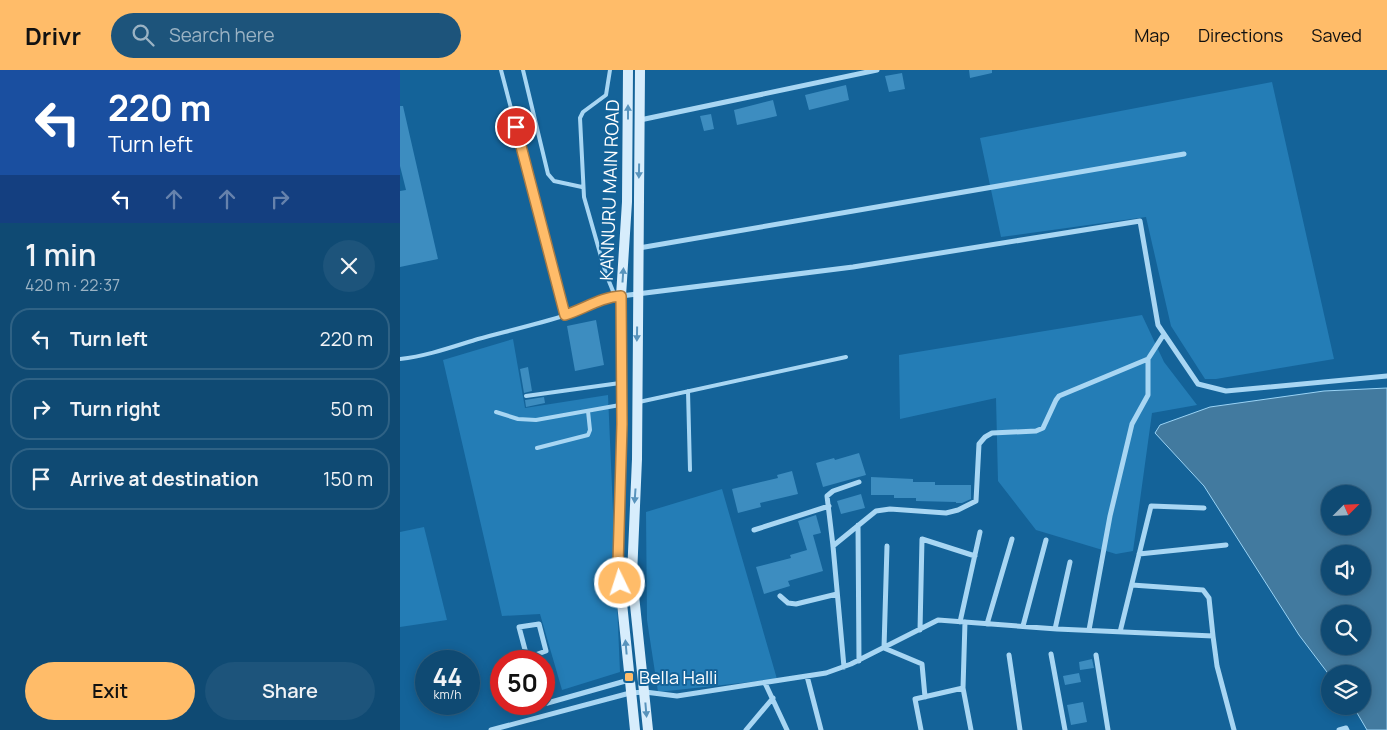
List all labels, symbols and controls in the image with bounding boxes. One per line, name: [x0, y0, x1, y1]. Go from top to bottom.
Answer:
search box: [111, 13, 461, 58]
text: Drivr: [25, 19, 81, 52]
icon: search: [129, 21, 157, 49]
text: Search here: [169, 22, 275, 48]
text: Map: [1134, 23, 1170, 47]
text: Directions: [1198, 23, 1283, 47]
text: Saved: [1311, 23, 1362, 47]
text: 220 m: [108, 84, 211, 132]
icon: left: [25, 90, 90, 155]
street label: KANNURU MAIN ROAD: [594, 99, 624, 281]
one-way arrow: [624, 104, 632, 120]
pin: [495, 106, 537, 148]
icon: arrive: [502, 113, 530, 141]
text: Turn left: [108, 129, 193, 159]
one-way arrow: [635, 163, 643, 179]
icon: left: [107, 185, 135, 213]
icon: ahead: [160, 185, 188, 213]
icon: ahead: [213, 185, 241, 213]
icon: right: [266, 185, 294, 213]
text: 1 min: [25, 234, 97, 275]
button: close: [323, 240, 375, 292]
one-way arrow: [619, 266, 627, 282]
text: 420 m · 22:37: [25, 274, 120, 296]
icon: left: [27, 325, 55, 353]
text: Turn left: [70, 326, 148, 352]
text: 220 m: [320, 326, 373, 352]
one-way arrow: [633, 326, 641, 342]
icon: right: [27, 395, 55, 423]
text: Turn right: [70, 396, 160, 422]
text: 50 m: [331, 396, 373, 422]
icon: arrive: [27, 465, 55, 493]
text: Arrive at destination: [70, 466, 259, 492]
text: 150 m: [323, 466, 373, 492]
north arrow: [1321, 485, 1371, 535]
map controls: [1321, 485, 1371, 715]
one-way arrow: [630, 488, 638, 504]
button: sound: [1321, 545, 1371, 595]
position arrow: [593, 556, 645, 608]
button: search: [1321, 605, 1371, 655]
one-way arrow: [622, 638, 630, 654]
speed limit sign: 50: [490, 650, 555, 715]
text: 44: [432, 659, 463, 694]
button: Exit: [25, 662, 195, 720]
button: Share: [205, 662, 375, 720]
place label: Bella Halli: [639, 665, 718, 689]
button: layers: [1321, 665, 1371, 715]
marker: Bella Halli: [623, 671, 635, 683]
text: km/h: [434, 686, 461, 703]
one-way arrow: [643, 703, 651, 719]

